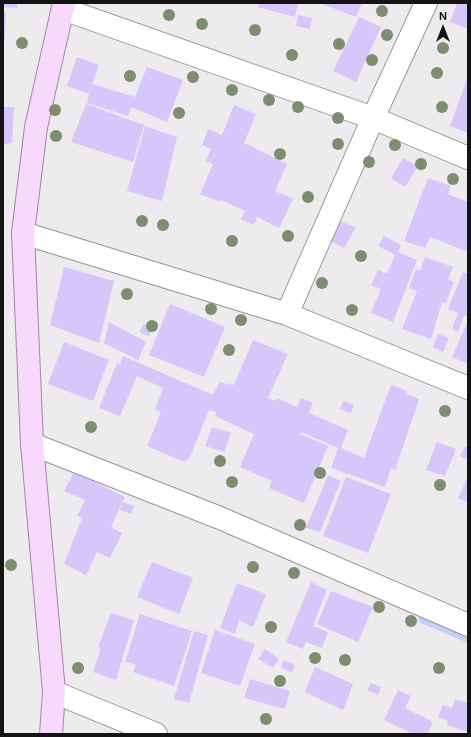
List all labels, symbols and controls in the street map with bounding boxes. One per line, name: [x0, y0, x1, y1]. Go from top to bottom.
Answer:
north arrow: [423, 8, 463, 48]
text: N: [439, 9, 447, 23]

